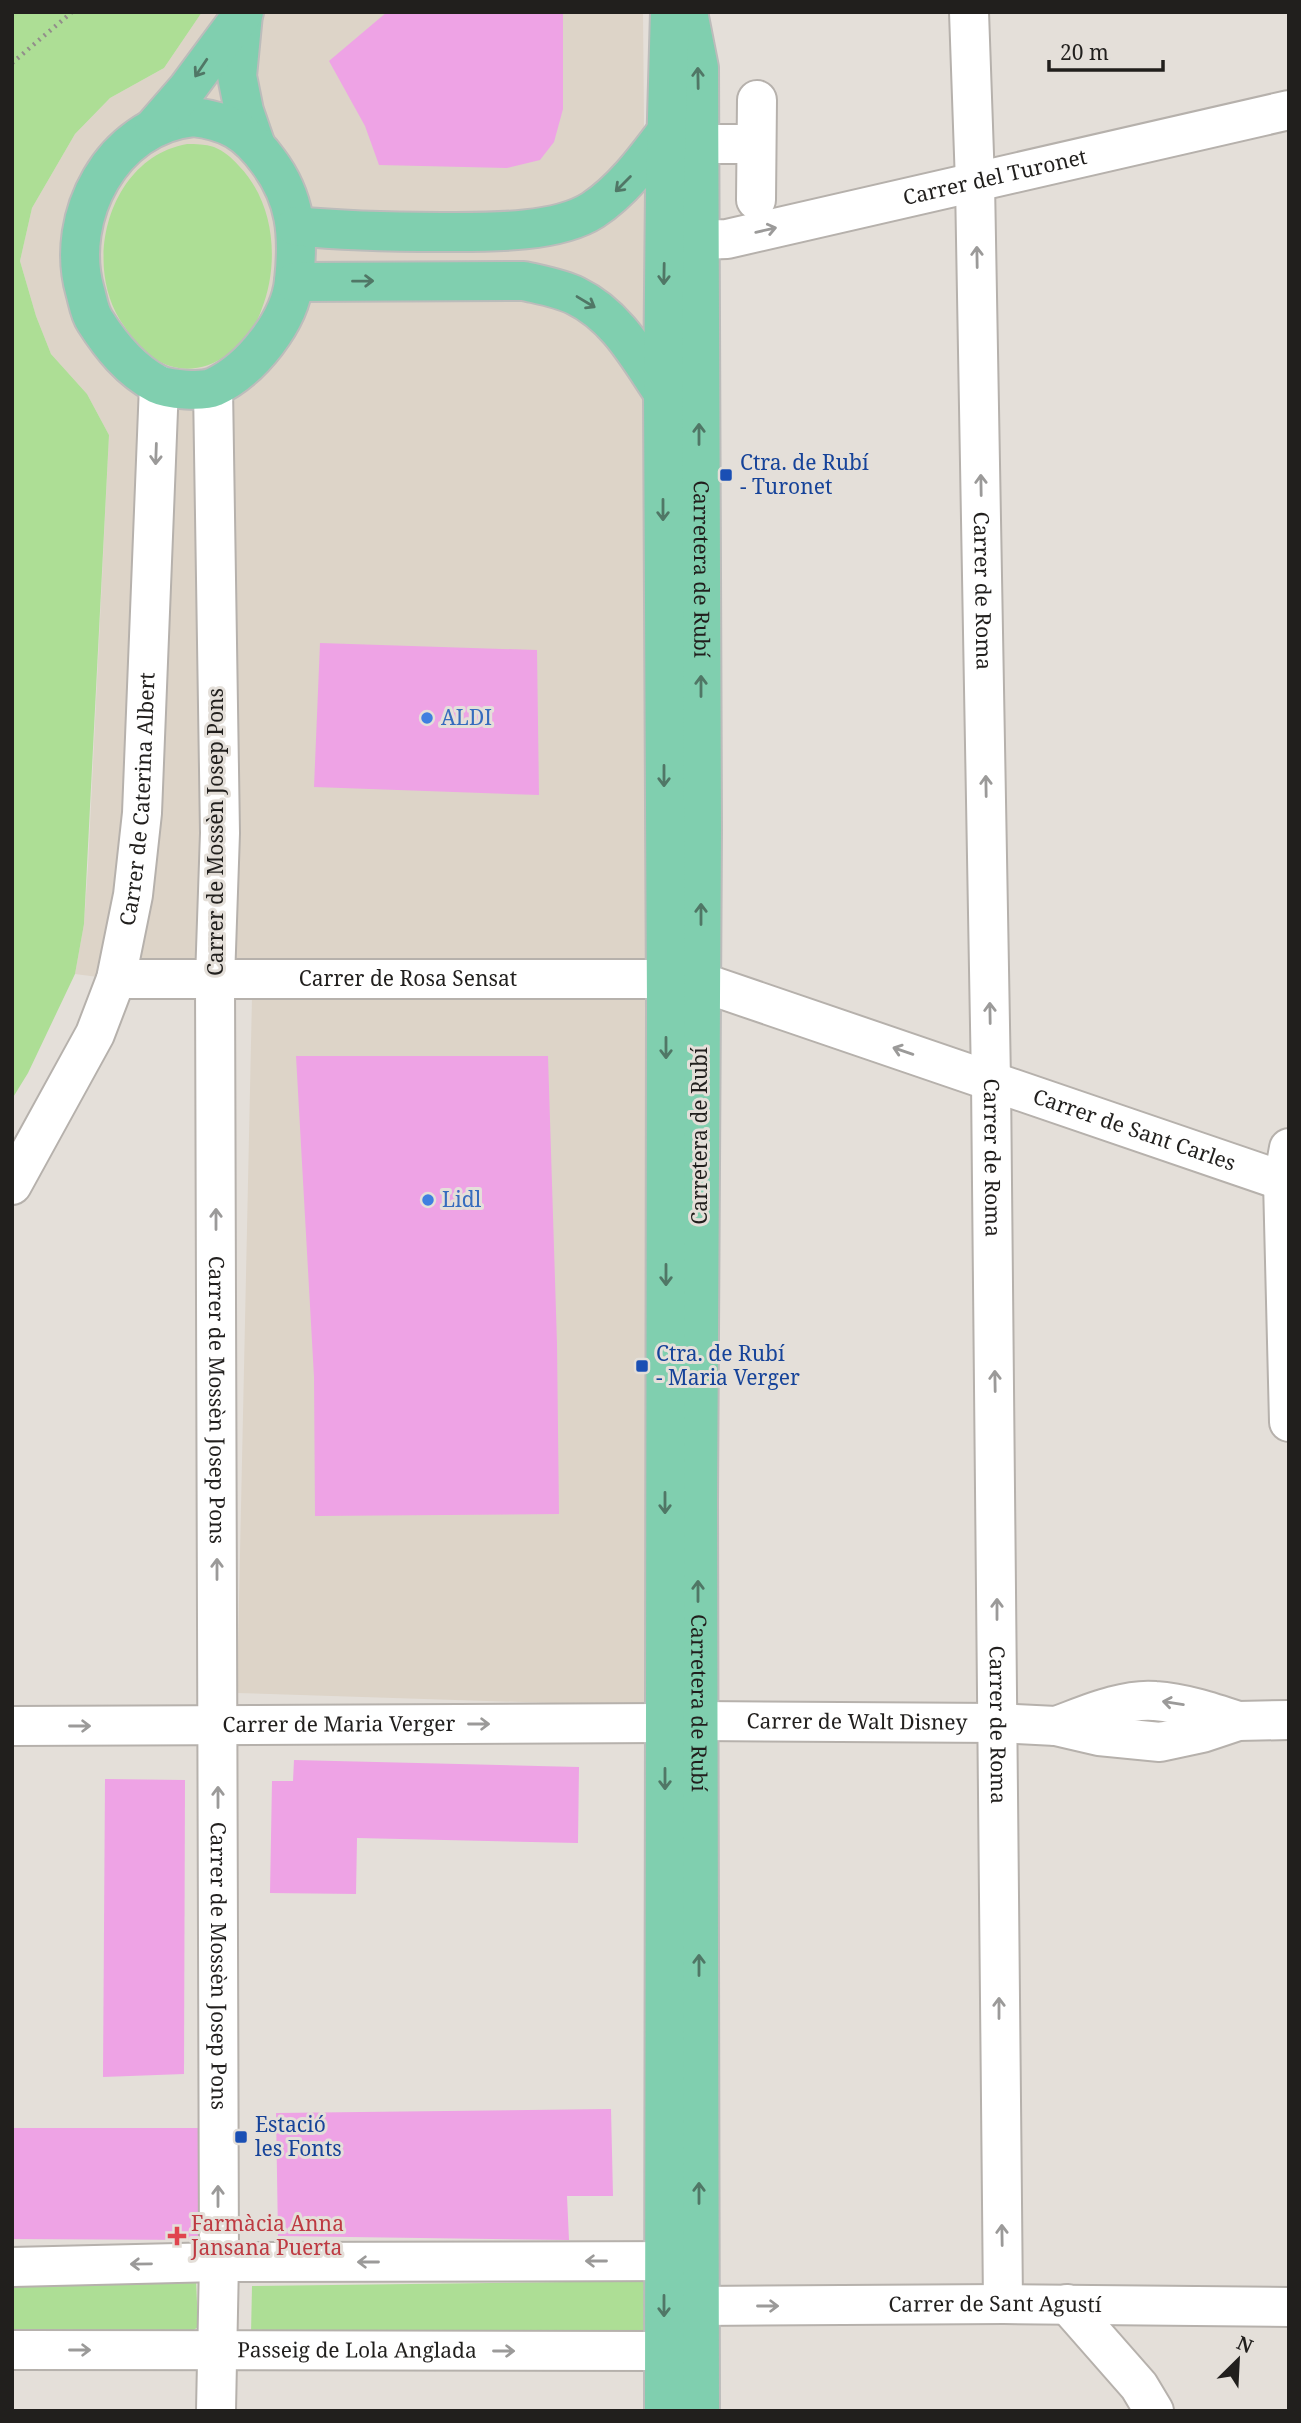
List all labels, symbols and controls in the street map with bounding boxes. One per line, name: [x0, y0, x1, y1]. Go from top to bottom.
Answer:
scale bar: [1049, 28, 1163, 72]
text: 20 m: [1060, 38, 1109, 66]
one-way arrow: [194, 58, 208, 78]
one-way arrow: [692, 67, 705, 90]
street label: Carrer del Turonet: [900, 142, 1089, 211]
one-way arrow: [614, 176, 631, 193]
one-way arrow: [754, 223, 777, 236]
one-way arrow: [970, 246, 983, 269]
one-way arrow: [657, 262, 671, 285]
one-way arrow: [351, 274, 374, 287]
one-way arrow: [576, 295, 596, 309]
one-way arrow: [692, 423, 706, 446]
one-way arrow: [150, 442, 163, 465]
place label: Ctra. de Rubí - Turonet: [740, 448, 869, 500]
marker: Ctra. de Rubí - Turonet: [718, 467, 734, 483]
one-way arrow: [974, 473, 987, 496]
street label: Carretera de Rubí: [688, 480, 716, 658]
one-way arrow: [656, 498, 670, 521]
street label: Carrer de Roma: [968, 511, 999, 670]
street label: Carrer de Caterina Albert: [112, 672, 161, 928]
one-way arrow: [694, 675, 708, 698]
street label: Carrer de Mossèn Josep Pons: [201, 688, 229, 976]
place label: ALDI: [441, 703, 492, 731]
marker: ALDI: [419, 710, 435, 726]
one-way arrow: [657, 765, 671, 788]
one-way arrow: [979, 774, 992, 797]
one-way arrow: [694, 902, 708, 925]
street label: Carrer de Rosa Sensat: [299, 964, 517, 992]
one-way arrow: [983, 1002, 997, 1025]
one-way arrow: [659, 1036, 673, 1059]
one-way arrow: [893, 1044, 915, 1056]
street label: Carretera de Rubí: [685, 1047, 713, 1225]
street label: Carrer de Roma: [978, 1078, 1008, 1237]
street label: Carrer de Sant Carles: [1030, 1082, 1240, 1177]
place label: Lidl: [442, 1185, 482, 1213]
marker: Lidl: [420, 1192, 436, 1208]
one-way arrow: [209, 1208, 223, 1231]
street label: Carrer de Mossèn Josep Pons: [203, 1256, 232, 1544]
one-way arrow: [659, 1263, 673, 1286]
place label: Ctra. de Rubí - Maria Verger: [656, 1339, 800, 1391]
marker: Ctra. de Rubí - Maria Verger: [634, 1358, 650, 1374]
one-way arrow: [988, 1370, 1002, 1393]
one-way arrow: [658, 1491, 672, 1514]
one-way arrow: [210, 1558, 224, 1581]
one-way arrow: [691, 1579, 705, 1602]
one-way arrow: [990, 1598, 1004, 1621]
street label: Carretera de Rubí: [685, 1614, 714, 1792]
street label: Carrer de Roma: [984, 1645, 1013, 1804]
one-way arrow: [1162, 1696, 1184, 1709]
street label: Carrer de Walt Disney: [747, 1706, 968, 1736]
street label: Carrer de Maria Verger: [223, 1709, 456, 1738]
one-way arrow: [468, 1718, 491, 1731]
one-way arrow: [69, 1719, 92, 1733]
one-way arrow: [658, 1767, 672, 1790]
one-way arrow: [211, 1785, 225, 1808]
street label: Carrer de Mossèn Josep Pons: [205, 1822, 234, 2110]
one-way arrow: [692, 1954, 706, 1977]
one-way arrow: [993, 1997, 1006, 2020]
place label: Estació les Fonts: [255, 2110, 342, 2162]
marker: Estació les Fonts: [233, 2129, 249, 2145]
one-way arrow: [692, 2181, 706, 2204]
one-way arrow: [211, 2184, 225, 2207]
place label: Farmàcia Anna Jansana Puerta: [190, 2209, 344, 2261]
one-way arrow: [995, 2224, 1009, 2247]
marker: Farmàcia Anna Jansana Puerta: [169, 2228, 185, 2244]
one-way arrow: [584, 2254, 607, 2268]
one-way arrow: [357, 2255, 380, 2269]
one-way arrow: [129, 2257, 152, 2271]
street label: Carrer de Sant Agustí: [888, 2289, 1102, 2318]
one-way arrow: [657, 2294, 671, 2317]
one-way arrow: [756, 2299, 779, 2312]
north arrow: [1203, 2325, 1273, 2395]
text: N: [1233, 2330, 1257, 2359]
street label: Passeig de Lola Anglada: [237, 2335, 477, 2364]
one-way arrow: [69, 2343, 92, 2357]
one-way arrow: [492, 2344, 515, 2358]

